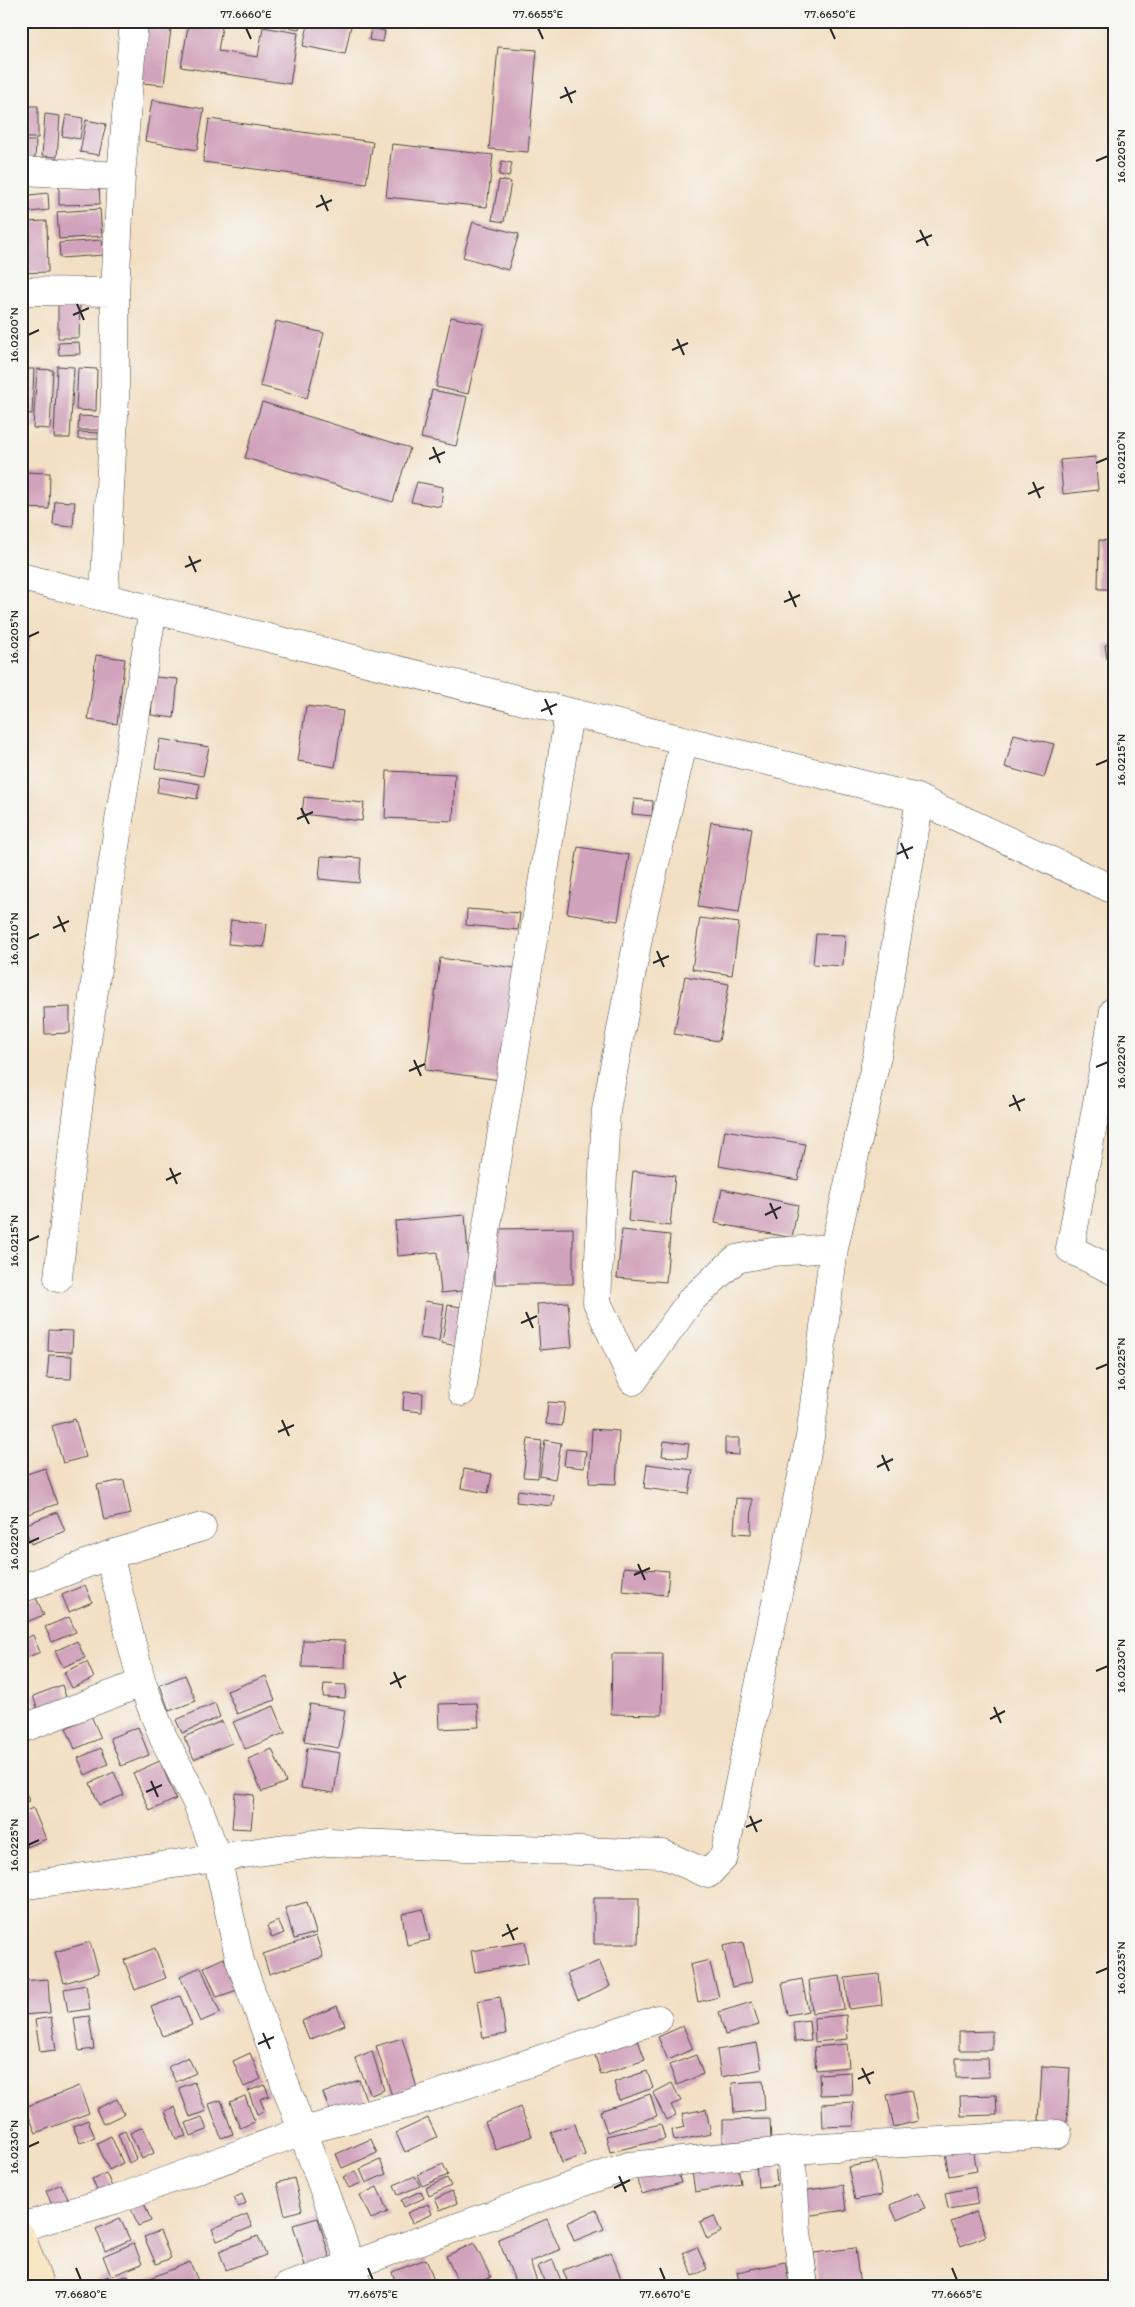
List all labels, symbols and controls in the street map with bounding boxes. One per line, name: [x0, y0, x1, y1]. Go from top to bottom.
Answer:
text: 77.6660°E: [220, 7, 272, 21]
text: 77.6655°E: [513, 7, 564, 21]
text: 77.6650°E: [804, 7, 856, 21]
text: 16.0205°N: [1114, 129, 1128, 183]
text: 16.0200°N: [7, 308, 21, 363]
text: 16.0210°N: [1114, 431, 1128, 485]
text: 16.0205°N: [7, 610, 21, 664]
text: 16.0215°N: [1114, 734, 1128, 786]
text: 16.0210°N: [7, 912, 21, 966]
text: 16.0220°N: [1114, 1035, 1128, 1089]
text: 16.0215°N: [7, 1215, 21, 1267]
text: 16.0225°N: [1114, 1338, 1128, 1390]
text: 16.0220°N: [7, 1516, 21, 1570]
text: 16.0230°N: [1114, 1639, 1128, 1693]
text: 16.0225°N: [7, 1819, 21, 1871]
text: 16.0235°N: [1114, 1941, 1128, 1995]
text: 16.0230°N: [7, 2120, 21, 2174]
text: 77.6680°E: [55, 2287, 107, 2301]
text: 77.6675°E: [348, 2287, 398, 2301]
text: 77.6670°E: [639, 2287, 691, 2301]
text: 77.6665°E: [932, 2287, 983, 2301]

